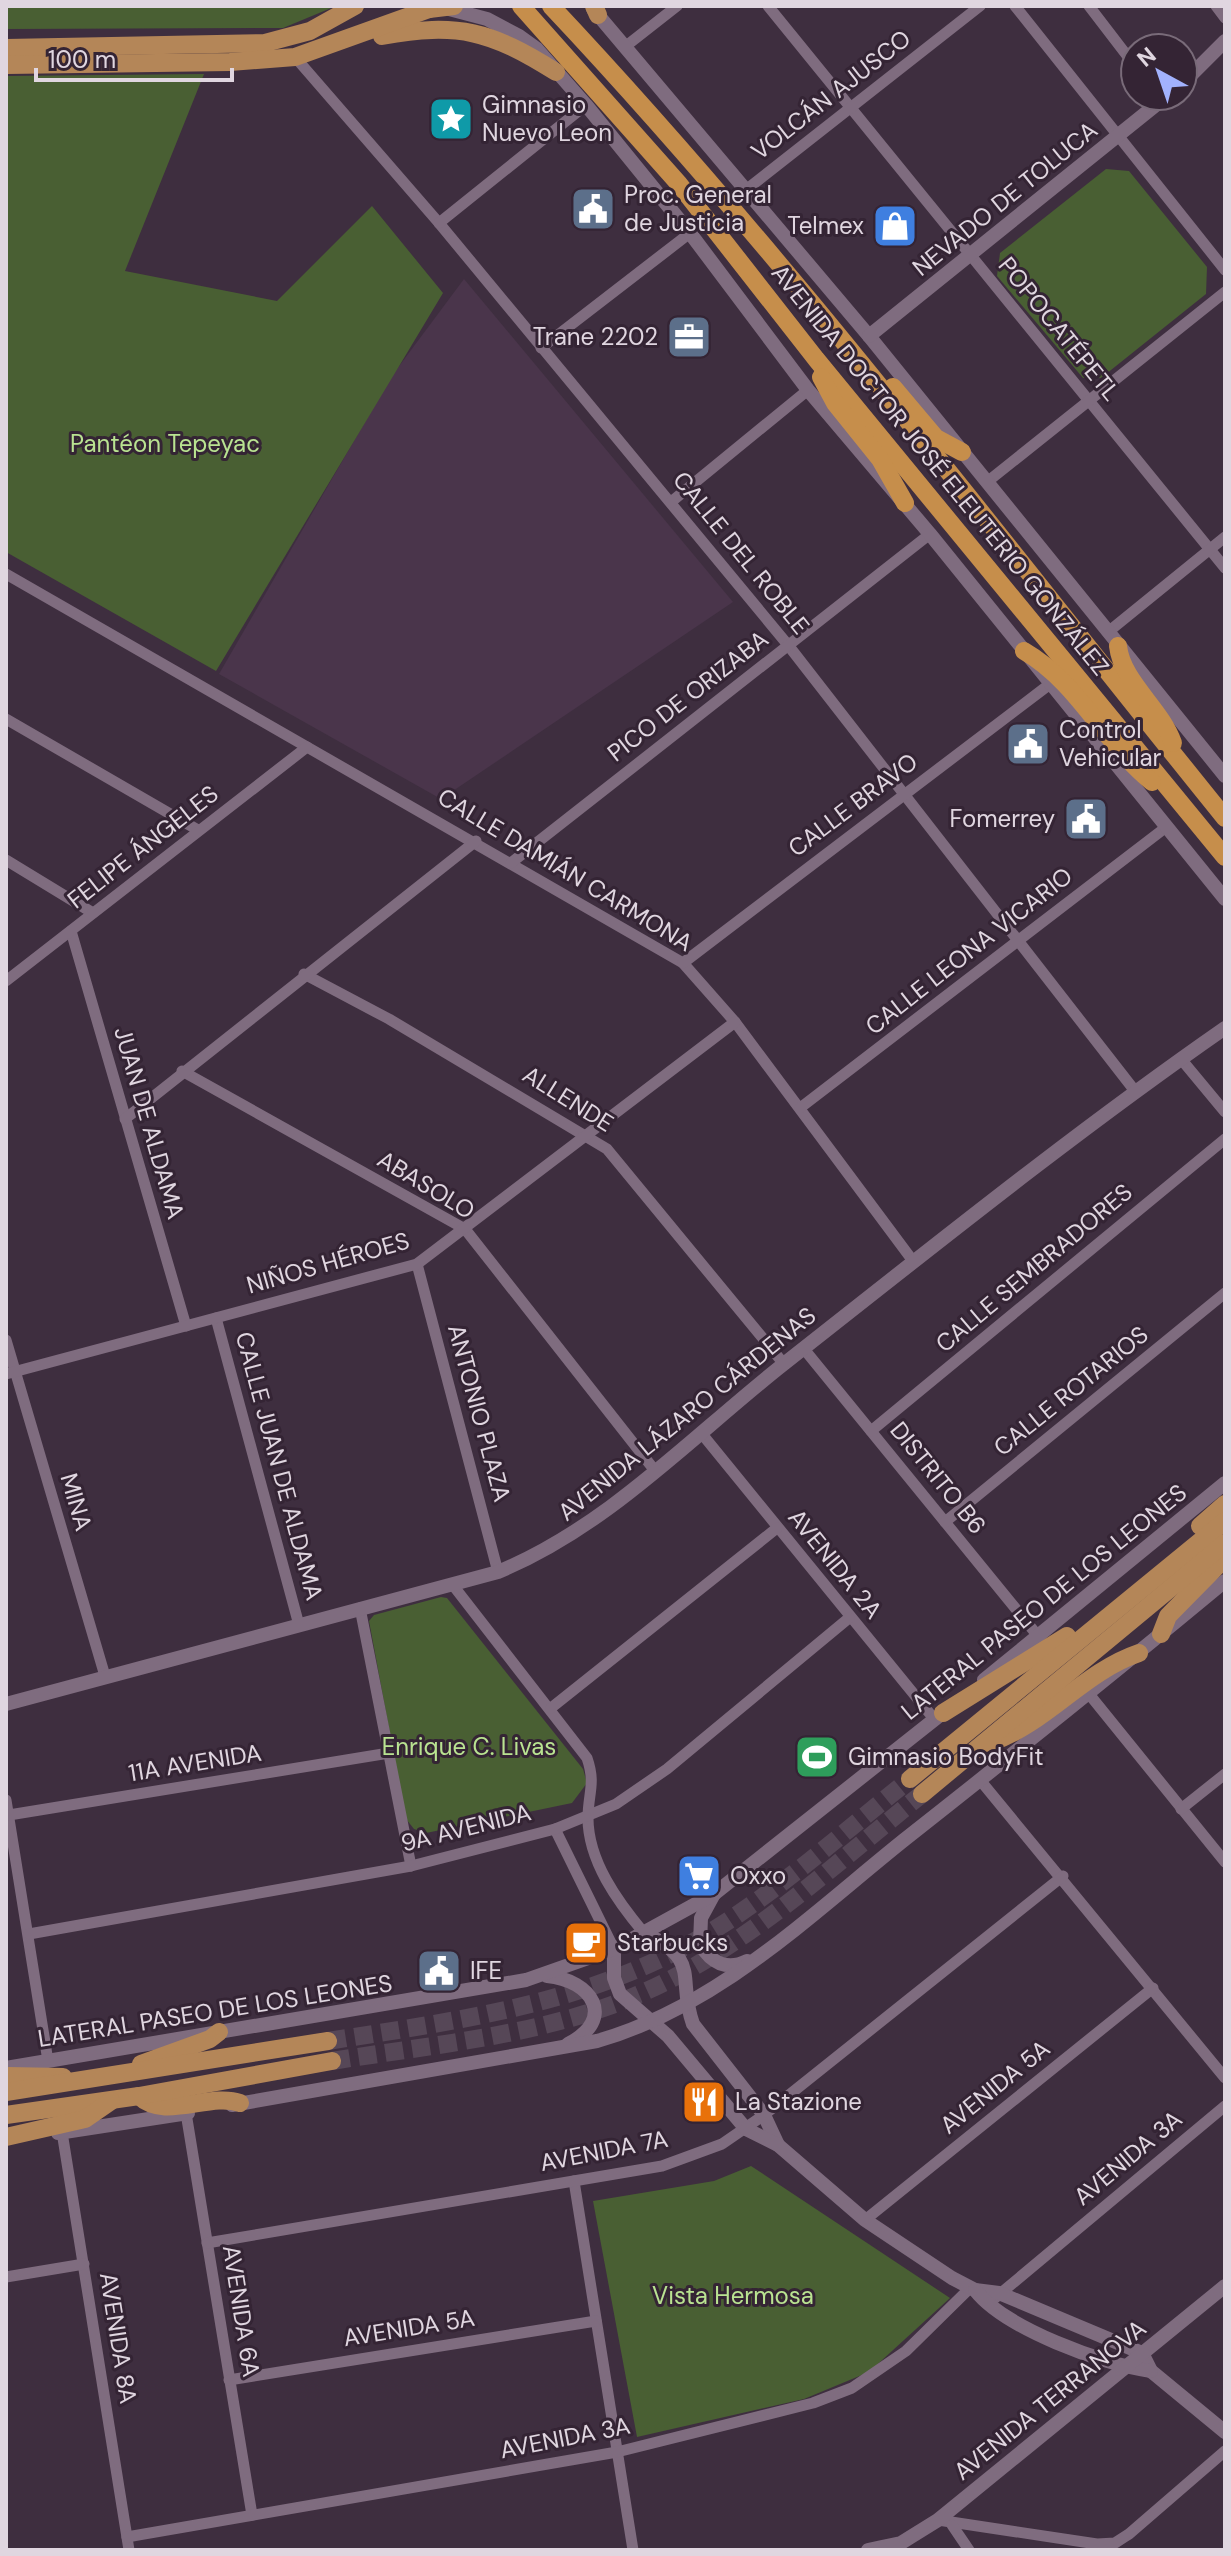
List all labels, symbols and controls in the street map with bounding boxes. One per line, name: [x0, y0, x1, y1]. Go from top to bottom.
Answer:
street label: VOLCÁN AJUSCO: [745, 23, 917, 167]
scale bar: [36, 32, 232, 82]
north arrow: [1119, 32, 1199, 112]
text: N: [1131, 41, 1162, 73]
text: 100 m: [48, 44, 116, 75]
place label: Gimnasio Nuevo Leon: [482, 89, 612, 148]
place icon: Gimnasio Nuevo Leon: [427, 95, 475, 143]
street label: NEVADO DE TOLUCA: [906, 114, 1104, 283]
place label: Proc. General de Justicia: [624, 179, 772, 238]
public building icon: Proc. General de Justicia: [569, 185, 617, 233]
shop icon: Telmex: [871, 202, 919, 250]
place label: Telmex: [787, 210, 864, 241]
street label: POPOCATÉPETL: [992, 250, 1127, 407]
street label: AVENIDA DOCTOR JOSÉ ELEUTERIO GONZÁLEZ: [765, 258, 1116, 682]
office icon: Trane 2202: [665, 313, 713, 361]
place label: Trane 2202: [533, 321, 658, 352]
park label: Pantéon Tepeyac: [70, 428, 260, 459]
street label: CALLE DEL ROBLE: [666, 465, 817, 640]
street label: PICO DE ORIZABA: [601, 623, 774, 768]
place label: Control Vehicular: [1059, 714, 1162, 773]
public building icon: Control Vehicular: [1004, 720, 1052, 768]
street label: CALLE BRAVO: [782, 746, 924, 863]
street label: FELIPE ÁNGELES: [61, 778, 224, 915]
street label: CALLE DAMIÁN CARMONA: [432, 781, 699, 958]
public building icon: Fomerrey: [1062, 795, 1110, 843]
place label: Fomerrey: [950, 803, 1055, 834]
street label: CALLE LEONA VICARIO: [859, 860, 1079, 1041]
street label: JUAN DE ALDAMA: [107, 1023, 192, 1223]
street label: ALLENDE: [517, 1059, 619, 1139]
street label: ABASOLO: [372, 1143, 481, 1226]
street label: CALLE SEMBRADORES: [929, 1176, 1138, 1359]
street label: NIÑOS HÉROES: [243, 1224, 413, 1301]
street label: AVENIDA LÁZARO CÁRDENAS: [551, 1300, 822, 1527]
street label: CALLE ROTARIOS: [987, 1319, 1154, 1462]
street label: ANTONIO PLAZA: [441, 1321, 518, 1505]
street label: CALLE JUAN DE ALDAMA: [229, 1328, 330, 1603]
street label: DISTRITO B6: [884, 1415, 993, 1540]
street label: MINA: [54, 1470, 99, 1534]
street label: LATERAL PASEO DE LOS LEONES: [895, 1477, 1193, 1726]
street label: AVENIDA 2A: [782, 1502, 889, 1625]
park label: Enrique C. Livas: [382, 1731, 556, 1762]
sports icon: Gimnasio BodyFit: [793, 1733, 841, 1781]
street label: 11A AVENIDA: [126, 1737, 264, 1788]
place label: Gimnasio BodyFit: [848, 1741, 1044, 1772]
street label: 9A AVENIDA: [398, 1796, 534, 1859]
supermarket icon: Oxxo: [675, 1852, 723, 1900]
place label: Oxxo: [730, 1860, 786, 1891]
cafe icon: Starbucks: [562, 1919, 610, 1967]
place label: Starbucks: [617, 1927, 728, 1958]
public building icon: IFE: [415, 1947, 463, 1995]
place label: IFE: [470, 1955, 502, 1986]
street label: LATERAL PASEO DE LOS LEONES: [36, 1967, 394, 2054]
street label: AVENIDA 5A: [933, 2033, 1056, 2140]
restaurant icon: La Stazione: [680, 2078, 728, 2126]
place label: La Stazione: [735, 2086, 862, 2117]
street label: AVENIDA 3A: [1067, 2103, 1188, 2212]
street label: AVENIDA 7A: [537, 2123, 671, 2178]
street label: AVENIDA 6A: [216, 2243, 267, 2379]
street label: AVENIDA 8A: [93, 2270, 144, 2406]
park label: Vista Hermosa: [652, 2280, 814, 2311]
street label: AVENIDA 5A: [341, 2302, 477, 2353]
street label: AVENIDA TERRANOVA: [947, 2312, 1152, 2487]
street label: AVENIDA 3A: [497, 2410, 633, 2465]

